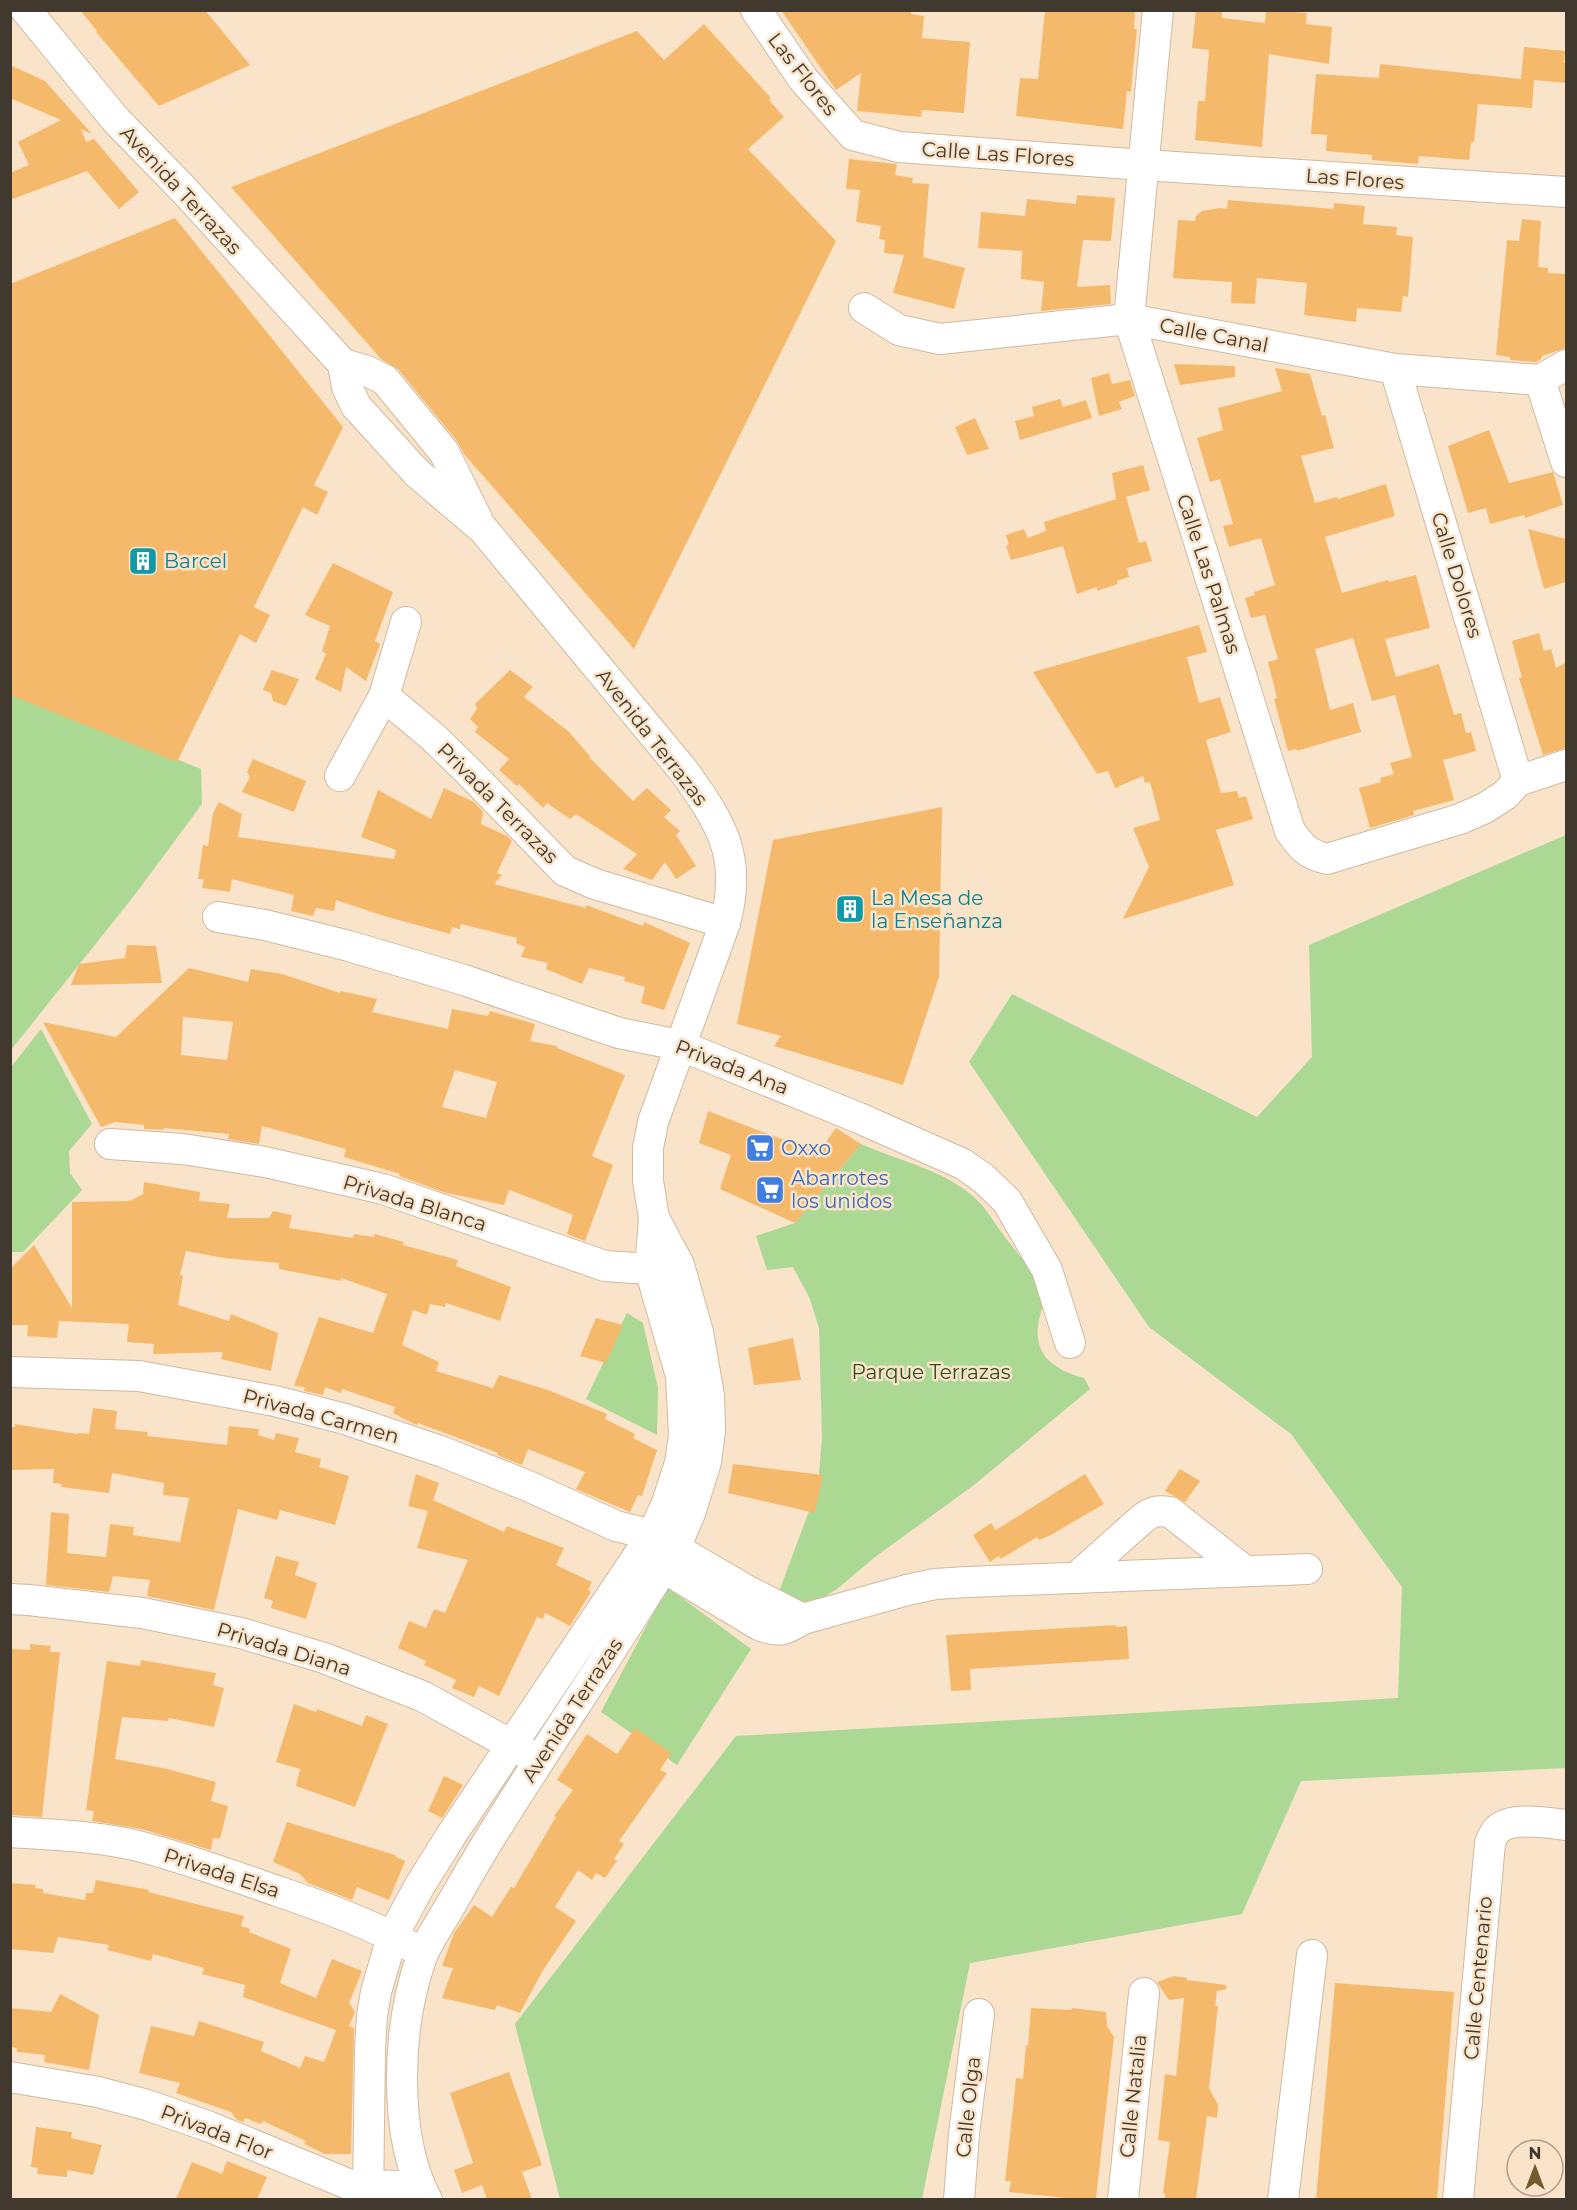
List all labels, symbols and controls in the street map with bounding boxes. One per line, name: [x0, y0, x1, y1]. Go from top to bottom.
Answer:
street label: Las Flores: [763, 28, 843, 120]
street label: Avenida Terrazas: [115, 121, 247, 259]
street label: Calle Las Flores: [921, 137, 1075, 171]
street label: Las Flores: [1305, 164, 1405, 194]
street label: Calle Canal: [1158, 313, 1270, 357]
street label: Calle Las Palmas: [1172, 491, 1246, 657]
street label: Calle Dolores: [1426, 509, 1488, 641]
building icon: Barcel: [127, 545, 159, 577]
place label: Barcel: [164, 549, 227, 573]
street label: Avenida Terrazas: [591, 664, 713, 810]
street label: Privada Terrazas: [433, 738, 564, 869]
place label: La Mesa de la Enseñanza: [871, 886, 1003, 933]
building icon: La Mesa de la Enseñanza: [834, 893, 866, 925]
street label: Privada Ana: [672, 1034, 792, 1100]
supermarket icon: Oxxo: [744, 1132, 776, 1164]
place label: Oxxo: [781, 1136, 831, 1160]
place label: Abarrotes los unidos: [791, 1166, 892, 1213]
street label: Privada Blanca: [340, 1170, 490, 1236]
supermarket icon: Abarrotes los unidos: [754, 1174, 786, 1206]
park label: Parque Terrazas: [851, 1360, 1011, 1384]
street label: Privada Carmen: [240, 1384, 402, 1448]
street label: Privada Diana: [214, 1617, 354, 1681]
street label: Avenida Terrazas: [516, 1633, 628, 1787]
street label: Privada Elsa: [161, 1843, 283, 1903]
street label: Calle Centenario: [1459, 1895, 1497, 2061]
street label: Calle Natalia: [1115, 2033, 1151, 2159]
street label: Calle Olga: [951, 2055, 985, 2159]
street label: Privada Flor: [157, 2100, 277, 2164]
north arrow: [1505, 2138, 1565, 2198]
text: N: [1529, 2144, 1541, 2163]

